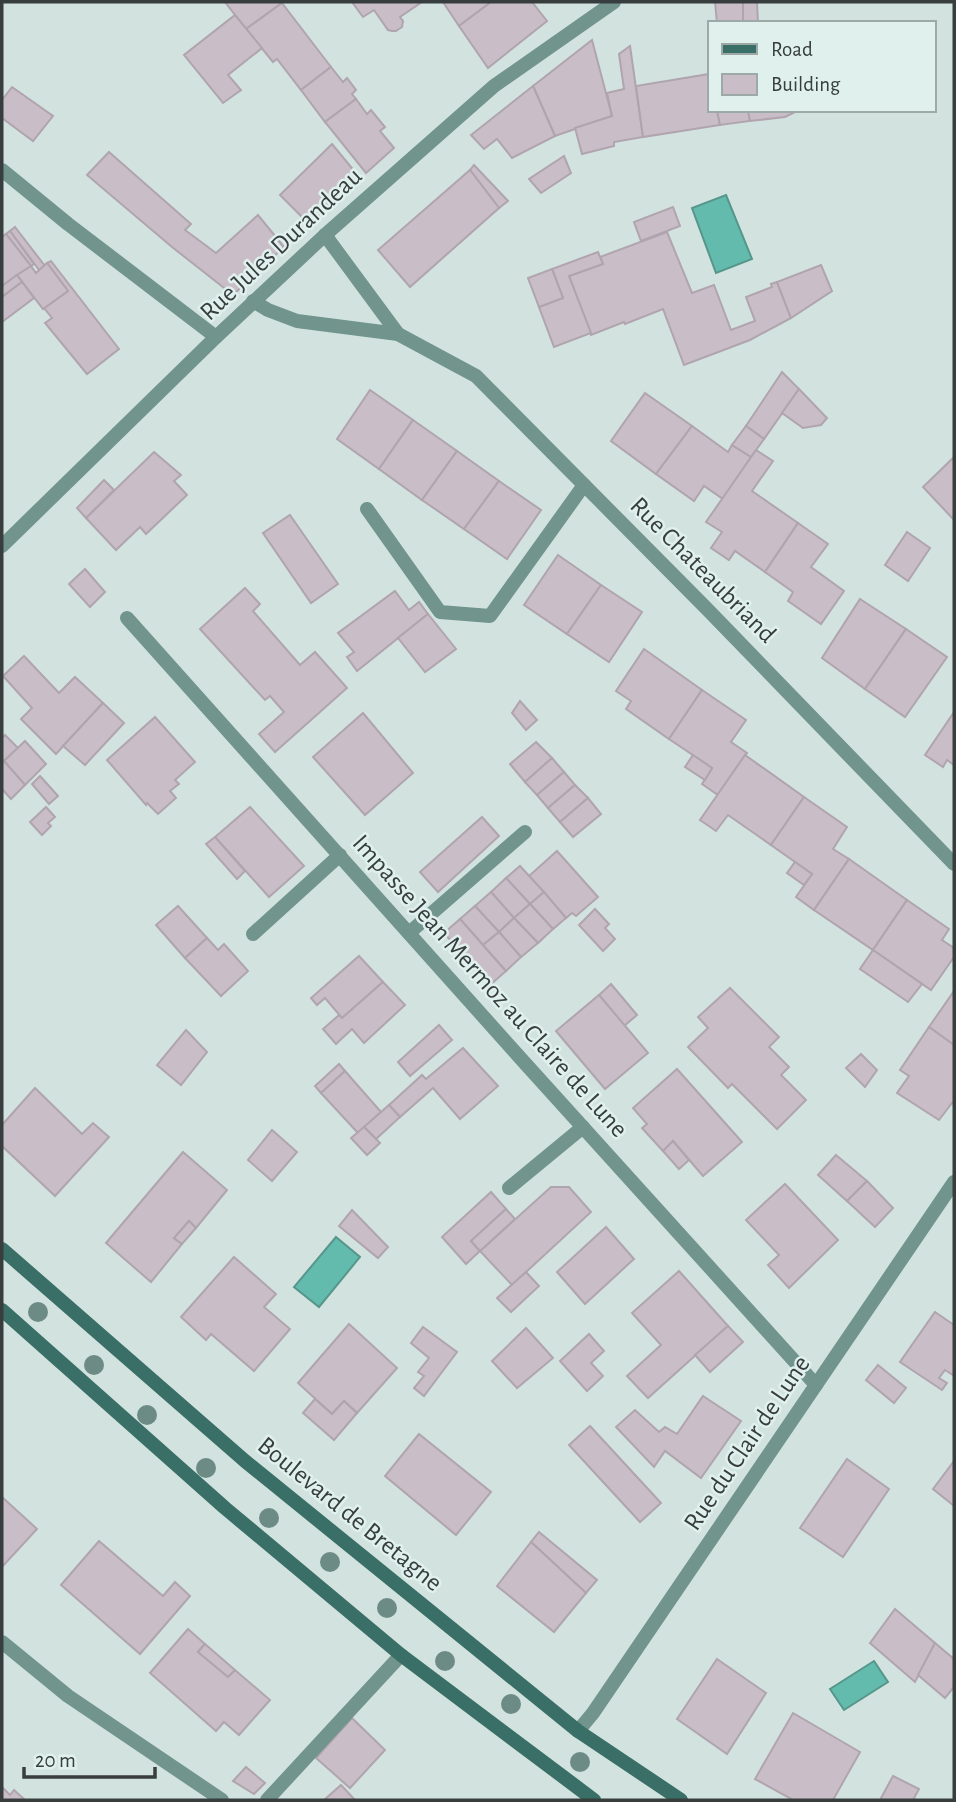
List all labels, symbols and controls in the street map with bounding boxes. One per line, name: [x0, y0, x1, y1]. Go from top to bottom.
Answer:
legend: [708, 21, 935, 112]
text: Road: [771, 39, 813, 60]
text: Building: [771, 74, 841, 95]
street label: Rue Jules Durandeau: [195, 163, 367, 325]
street label: Rue Chateaubriand: [625, 492, 781, 648]
street label: Impasse Jean Mermoz au Claire de Lune: [347, 830, 633, 1142]
street label: Rue du Clair de Lune: [679, 1351, 815, 1535]
street label: Boulevard de Bretagne: [253, 1432, 447, 1596]
scale bar: [24, 1736, 156, 1780]
text: 20 m: [35, 1750, 76, 1771]

